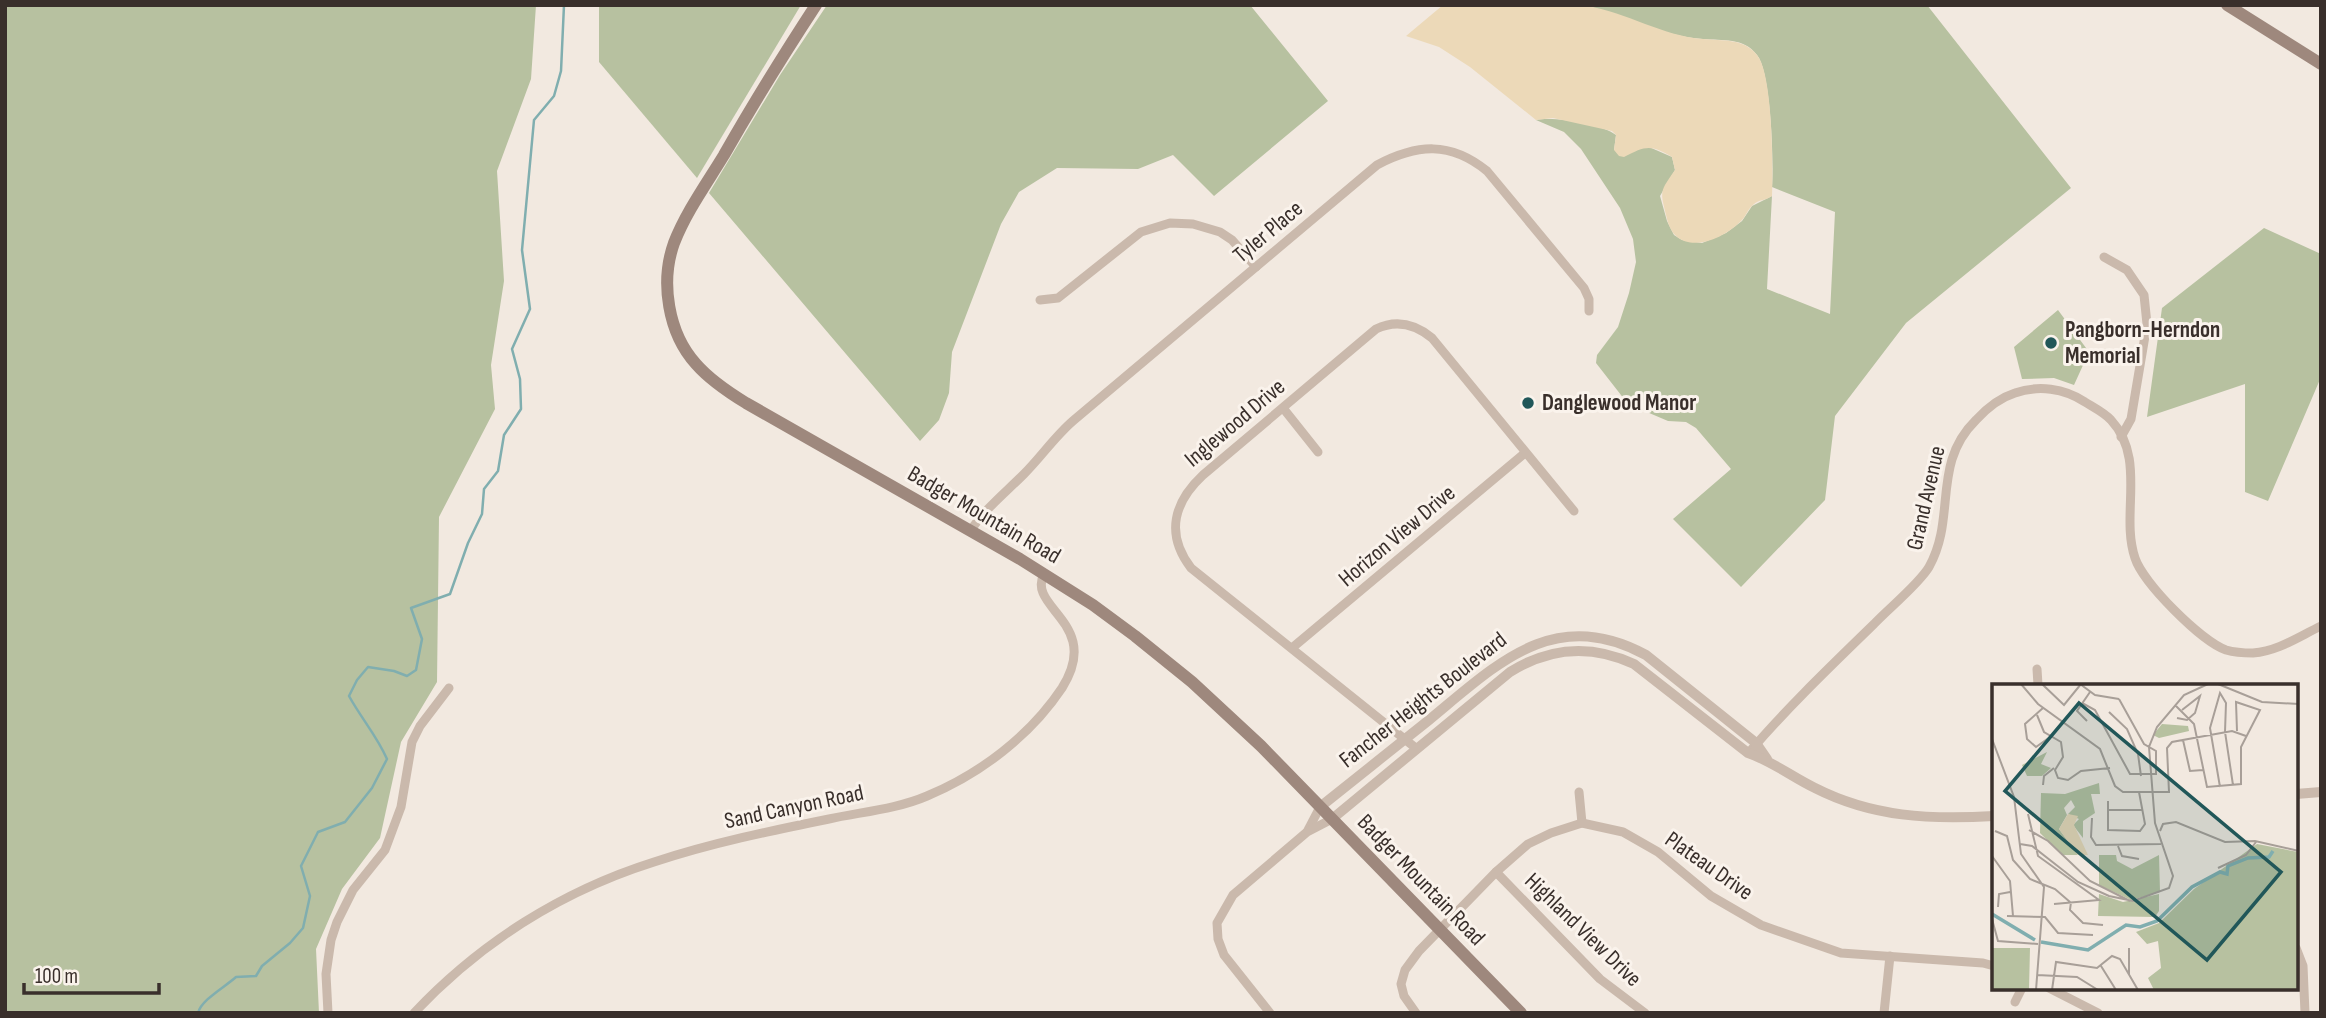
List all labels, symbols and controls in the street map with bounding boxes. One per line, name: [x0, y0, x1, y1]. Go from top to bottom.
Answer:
street label: Tyler Place: [1227, 195, 1309, 269]
place label: Pangborn-Herndon Memorial: [2065, 316, 2220, 370]
marker: Pangborn-Herndon Memorial: [2043, 335, 2059, 351]
street label: Inglewood Drive: [1179, 373, 1291, 473]
place label: Danglewood Manor: [1542, 389, 1696, 417]
marker: Danglewood Manor: [1520, 395, 1536, 411]
street label: Grand Avenue: [1900, 443, 1952, 553]
street label: Badger Mountain Road: [903, 460, 1065, 570]
street label: Horizon View Drive: [1333, 479, 1461, 593]
street label: Fancher Heights Boulevard: [1334, 626, 1512, 774]
inset map: [1992, 684, 2298, 990]
street label: Sand Canyon Road: [722, 779, 866, 835]
street label: Badger Mountain Road: [1351, 808, 1491, 952]
street label: Plateau Drive: [1660, 826, 1758, 906]
street label: Highland View Drive: [1519, 867, 1647, 993]
scale bar: [24, 951, 159, 995]
text: 100 m: [35, 964, 78, 989]

